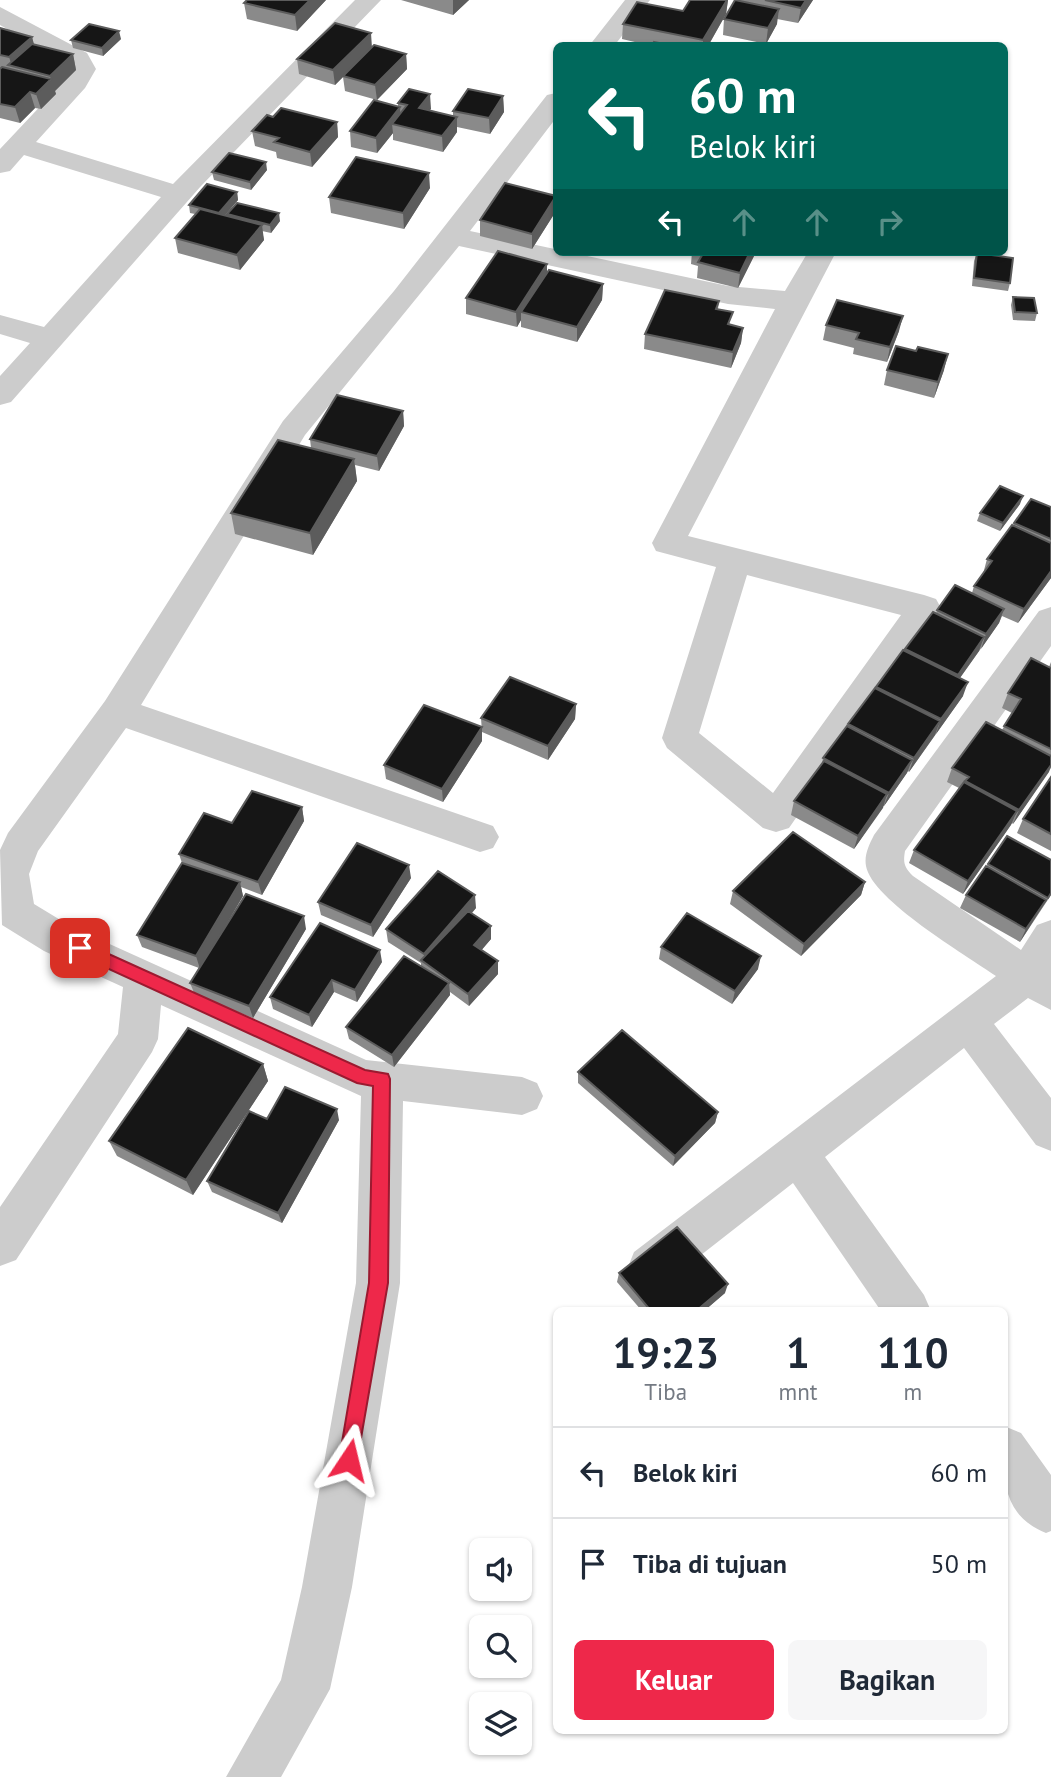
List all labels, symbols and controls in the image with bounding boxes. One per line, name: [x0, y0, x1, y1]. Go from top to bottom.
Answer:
text: 60 m: [689, 63, 796, 127]
icon: left: [574, 70, 665, 161]
text: Belok kiri: [689, 125, 817, 167]
icon: left: [652, 203, 690, 241]
icon: ahead: [725, 203, 763, 241]
icon: ahead: [798, 203, 836, 241]
icon: right: [871, 203, 909, 241]
pin: [50, 918, 110, 978]
icon: arrive: [61, 929, 99, 967]
text: 19:23: [612, 1325, 719, 1380]
text: 1: [786, 1325, 810, 1380]
text: 110: [877, 1325, 948, 1380]
text: Tiba: [644, 1377, 687, 1406]
text: mnt: [779, 1377, 818, 1406]
text: m: [903, 1377, 922, 1406]
position arrow: [312, 1423, 386, 1497]
icon: left: [574, 1454, 612, 1492]
text: Belok kiri: [633, 1456, 738, 1489]
text: 60 m: [931, 1456, 987, 1489]
map controls: [469, 1538, 532, 1755]
button: sound: [469, 1538, 532, 1601]
icon: arrive: [574, 1545, 612, 1583]
text: Tiba di tujuan: [633, 1547, 787, 1580]
text: 50 m: [931, 1547, 987, 1580]
button: search: [469, 1615, 532, 1678]
button: Keluar: [574, 1640, 774, 1720]
button: Bagikan: [788, 1640, 987, 1720]
button: layers: [469, 1692, 532, 1755]

